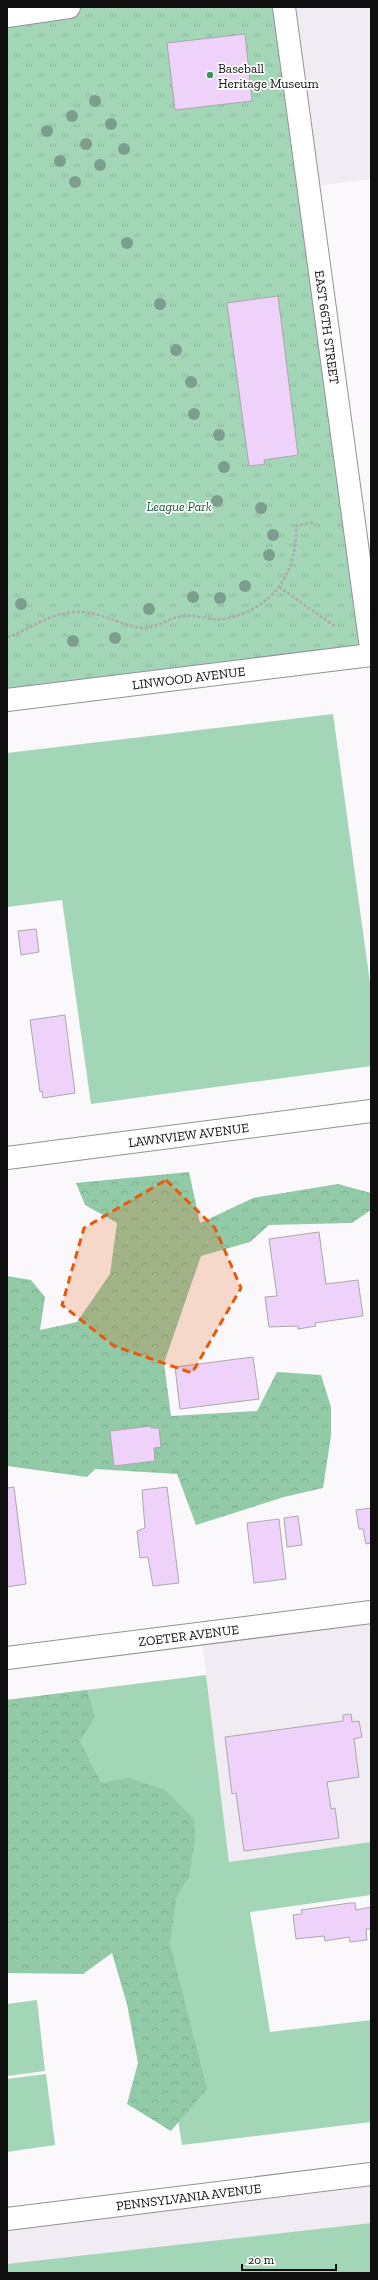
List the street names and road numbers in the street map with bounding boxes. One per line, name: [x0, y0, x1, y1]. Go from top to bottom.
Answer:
street label: EAST 66TH STREET: [312, 269, 343, 385]
street label: LINWOOD AVENUE: [131, 663, 246, 692]
street label: LAWNVIEW AVENUE: [127, 1119, 250, 1150]
street label: ZOETER AVENUE: [138, 1621, 240, 1649]
street label: PENNSYLVANIA AVENUE: [115, 2180, 262, 2213]

